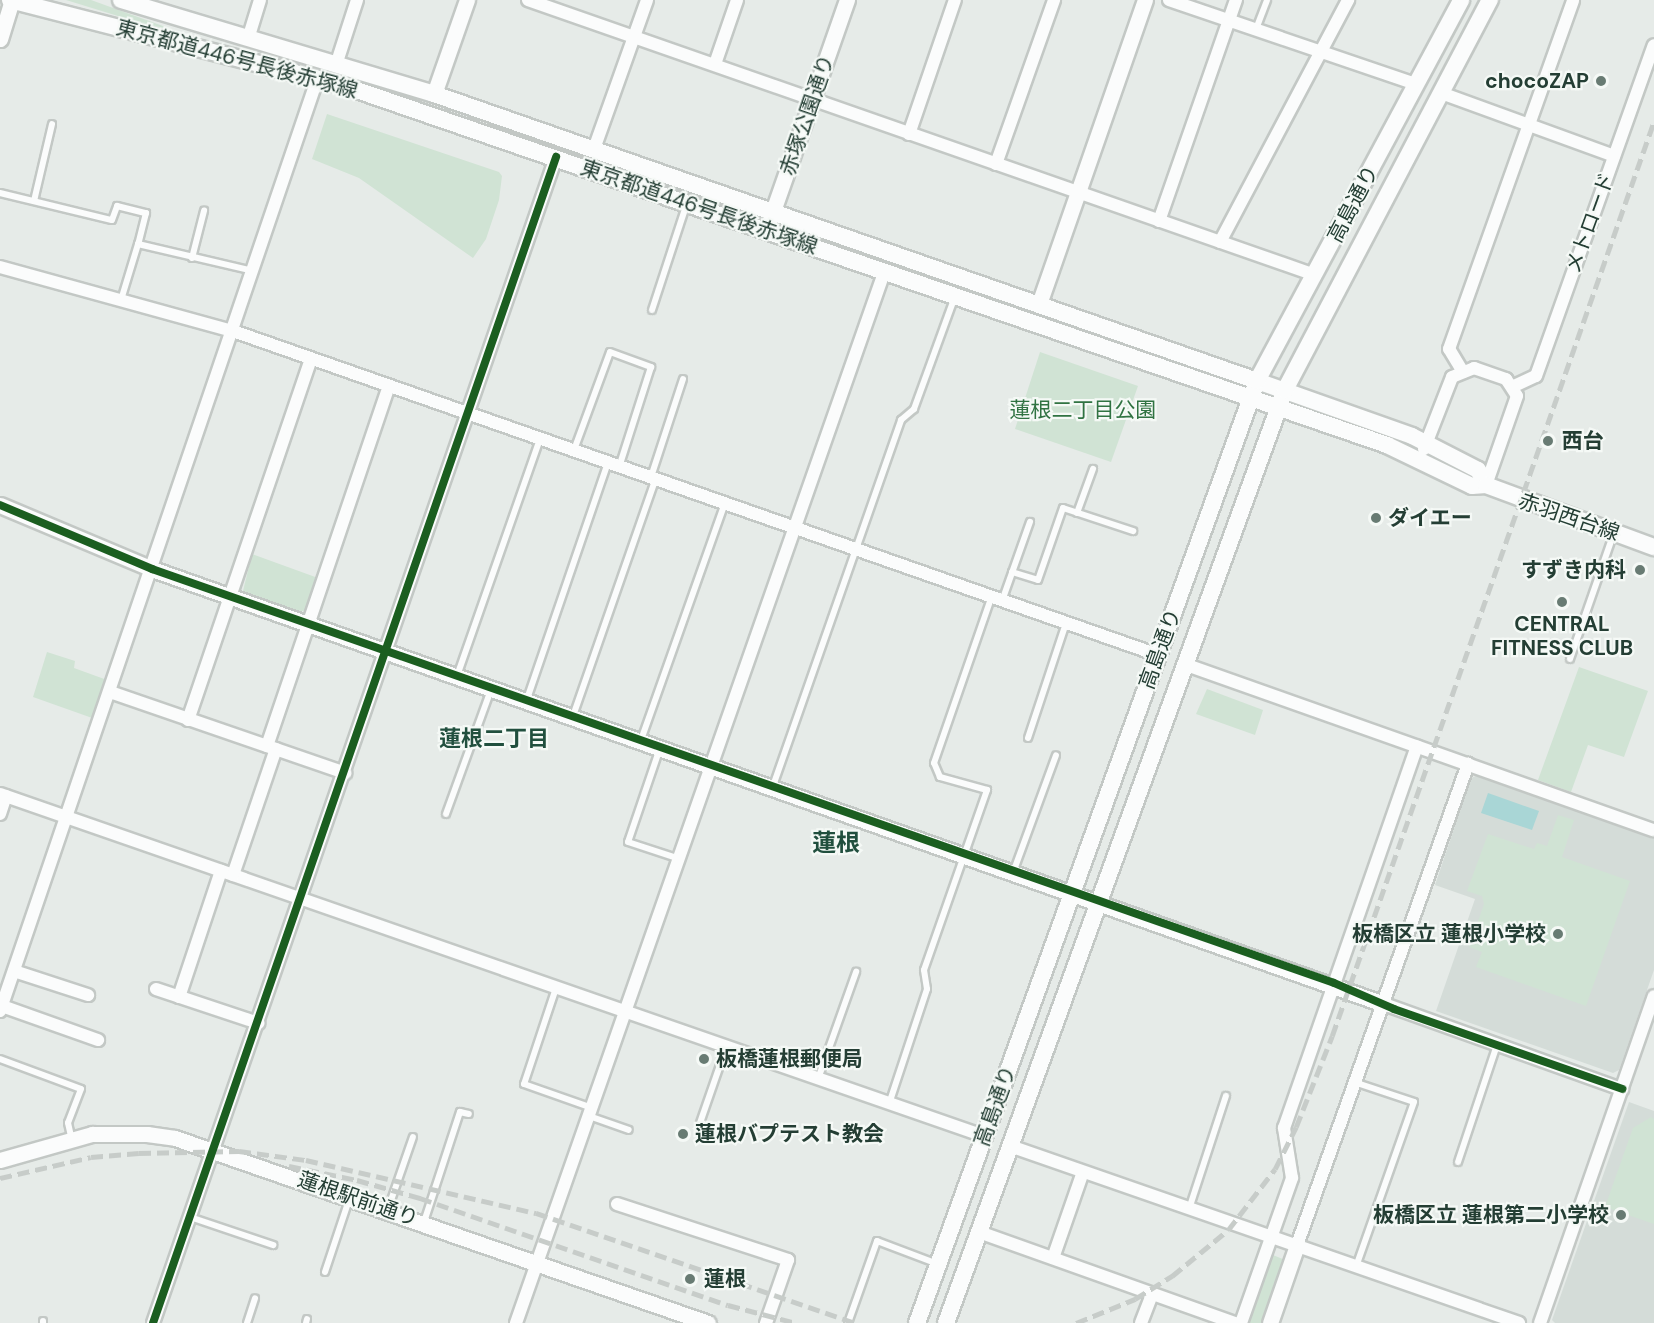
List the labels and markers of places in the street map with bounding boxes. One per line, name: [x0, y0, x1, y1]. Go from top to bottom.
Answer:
place label: chocoZAP: [1485, 68, 1589, 94]
marker: chocoZAP: [1594, 74, 1608, 88]
place label: 西台: [1562, 428, 1604, 454]
marker: 西台: [1539, 432, 1557, 450]
place label: ダイエー: [1388, 505, 1472, 531]
marker: ダイエー: [1369, 511, 1383, 525]
place label: すずき内科: [1521, 557, 1626, 583]
marker: すずき内科: [1631, 561, 1649, 579]
marker: CENTRAL FITNESS CLUB: [1555, 595, 1569, 609]
place label: CENTRAL FITNESS CLUB: [1491, 611, 1633, 661]
place label: 板橋区立 蓮根小学校: [1352, 921, 1546, 947]
marker: 板橋区立 蓮根小学校: [1551, 927, 1565, 941]
place label: 板橋蓮根郵便局: [716, 1046, 863, 1072]
marker: 板橋蓮根郵便局: [697, 1052, 711, 1066]
place label: 蓮根バプテスト教会: [695, 1121, 884, 1147]
marker: 蓮根バプテスト教会: [676, 1127, 690, 1141]
place label: 板橋区立 蓮根第二小学校: [1373, 1202, 1609, 1228]
marker: 板橋区立 蓮根第二小学校: [1614, 1208, 1628, 1222]
place label: 蓮根: [704, 1266, 746, 1292]
marker: 蓮根: [681, 1270, 699, 1288]

